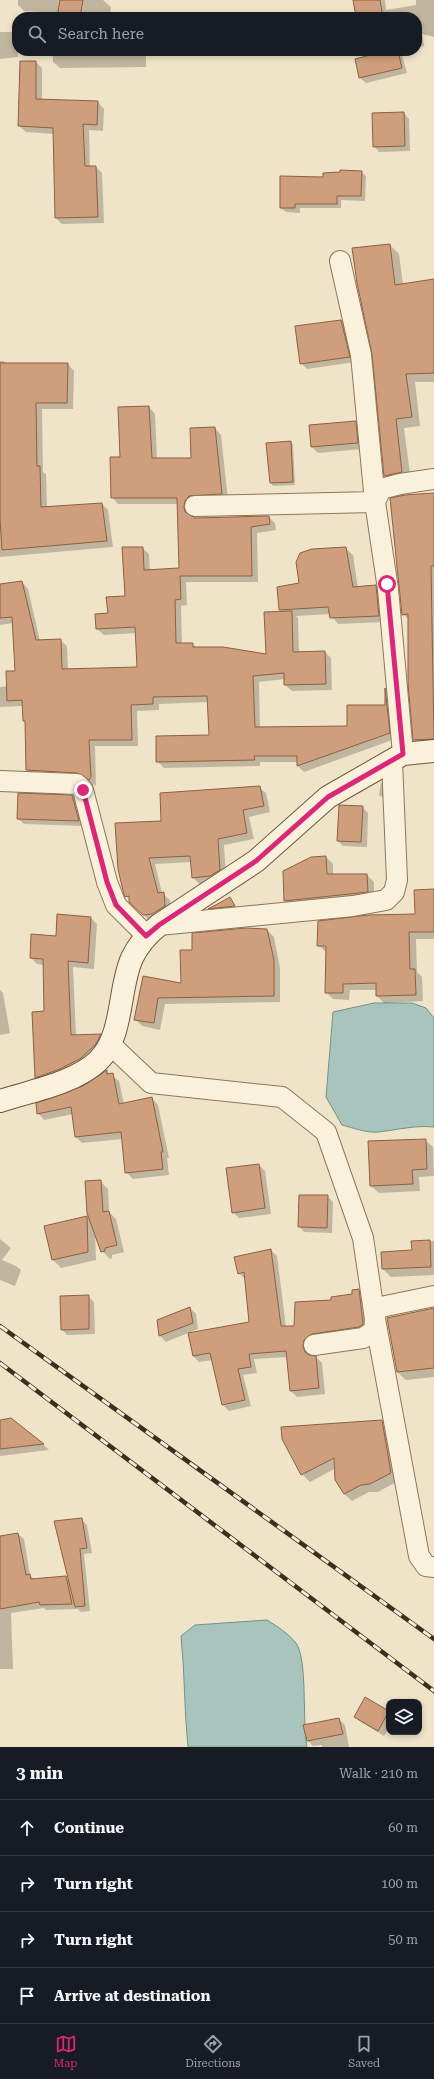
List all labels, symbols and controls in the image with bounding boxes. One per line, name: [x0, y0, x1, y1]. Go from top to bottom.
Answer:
search box: [12, 12, 422, 56]
icon: search: [26, 23, 48, 45]
text: Search here: [58, 25, 144, 43]
route start: [378, 575, 396, 593]
route end: [74, 781, 92, 799]
map controls: [386, 1699, 422, 1735]
button: layers: [386, 1699, 422, 1735]
text: 3 min: [16, 1763, 63, 1783]
text: Walk · 210 m: [339, 1766, 418, 1781]
icon: ahead: [16, 1817, 38, 1839]
text: Continue: [54, 1819, 124, 1837]
text: 60 m: [388, 1820, 418, 1835]
icon: right: [16, 1873, 38, 1895]
text: Turn right: [54, 1875, 133, 1893]
text: 100 m: [381, 1876, 418, 1891]
icon: right: [16, 1929, 38, 1951]
text: Turn right: [54, 1931, 133, 1949]
text: 50 m: [388, 1932, 418, 1947]
icon: arrive: [16, 1985, 38, 2007]
text: Arrive at destination: [54, 1987, 210, 2005]
tab: Map: [54, 2033, 77, 2070]
tab: Directions: [185, 2033, 240, 2070]
tab: Saved: [348, 2033, 380, 2070]

